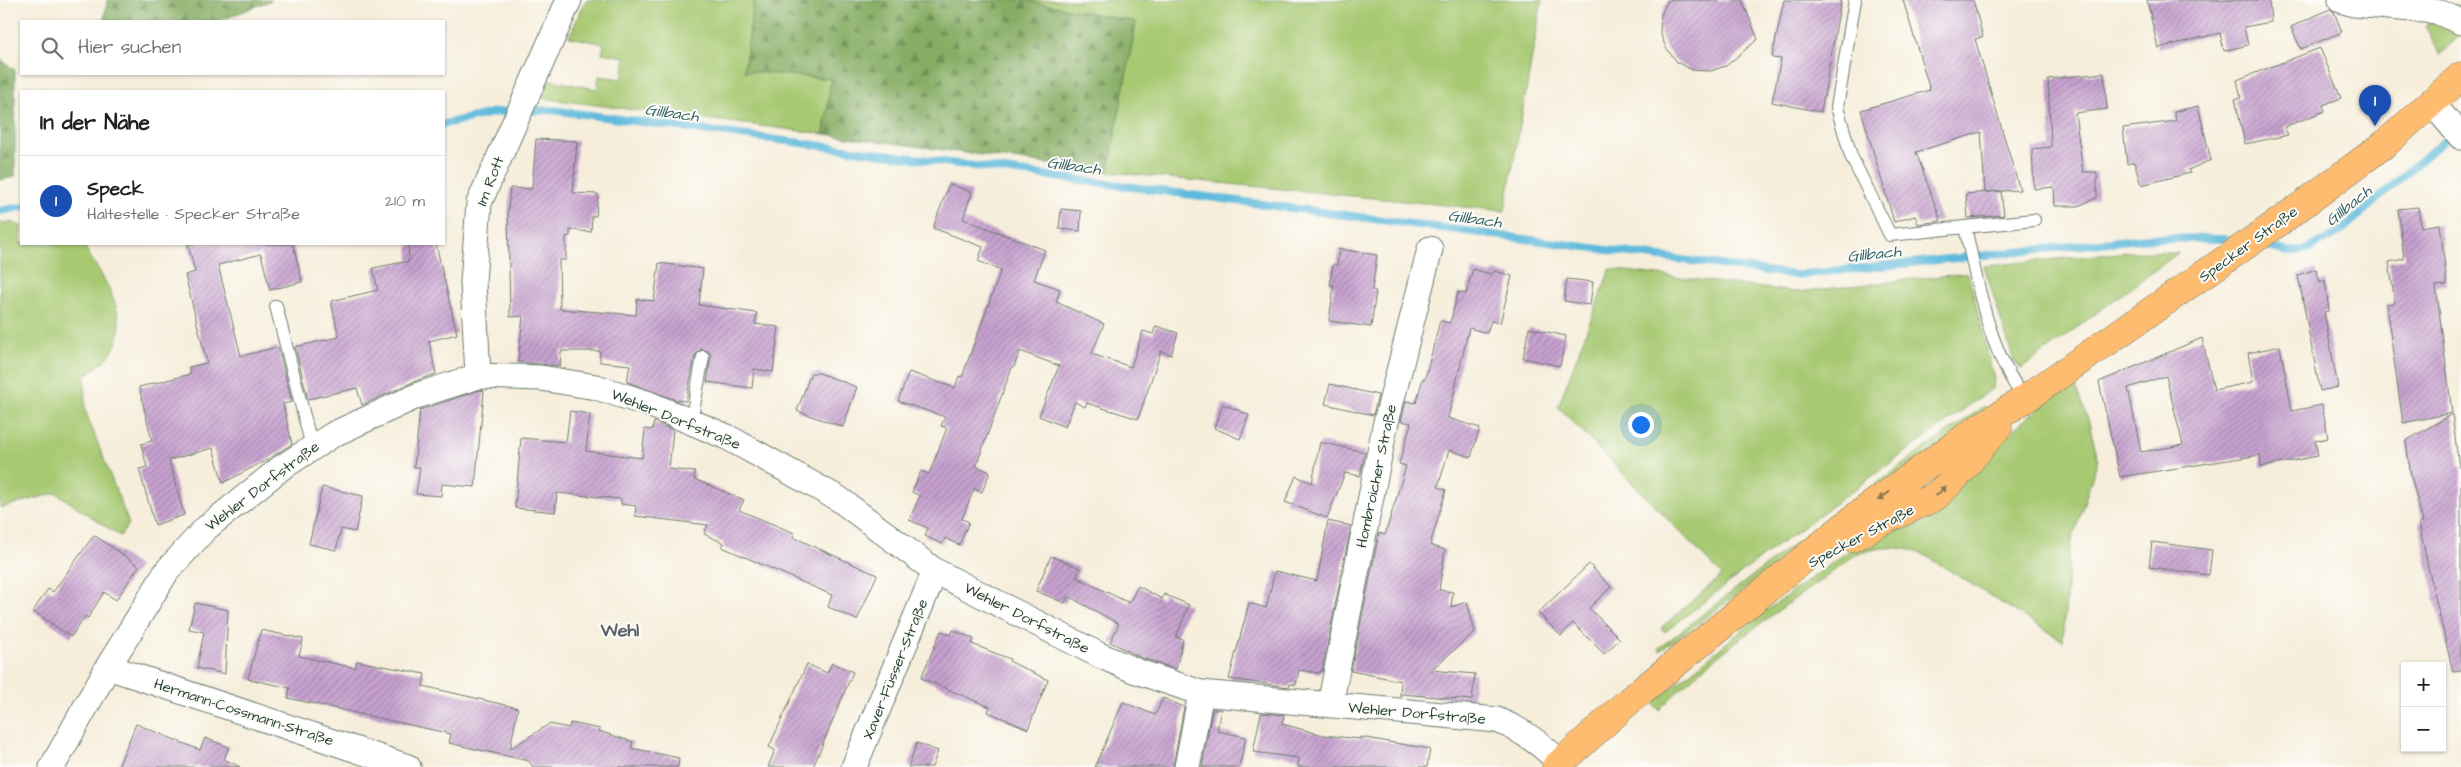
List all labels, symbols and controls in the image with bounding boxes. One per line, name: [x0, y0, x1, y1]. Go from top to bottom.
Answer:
search box: [20, 20, 445, 75]
icon: search: [38, 34, 66, 62]
text: Hier suchen: [78, 34, 181, 61]
pin: 1: [2359, 85, 2391, 126]
water label: Gillbach: [644, 98, 701, 128]
text: In der Nähe: [40, 108, 150, 137]
water label: Gillbach: [1046, 151, 1103, 181]
street label: Im Rott: [471, 154, 509, 209]
text: Speck: [87, 176, 144, 203]
water label: Gillbach: [2321, 180, 2377, 231]
text: 1: [55, 190, 57, 212]
text: 210 m: [385, 190, 425, 212]
street label: Specker Straße: [2195, 201, 2302, 287]
text: Haltestelle · Specker Straße: [87, 203, 300, 225]
water label: Gillbach: [1447, 204, 1504, 234]
water label: Gillbach: [1846, 240, 1903, 268]
street label: Wehler Dorfstraße: [608, 384, 744, 455]
street label: Hombroicher Straße: [1351, 402, 1402, 550]
your location: [1628, 412, 1654, 438]
street label: Wehler Dorfstraße: [201, 436, 324, 536]
one-way arrow: [1935, 485, 1947, 497]
one-way arrow: [1877, 491, 1891, 501]
street label: Specker Straße: [1804, 500, 1918, 573]
street label: Wehler Dorfstraße: [961, 578, 1093, 659]
street label: Xaver-Füsser-Straße: [858, 596, 933, 743]
district label: Wehl: [600, 618, 639, 643]
map controls: [2401, 662, 2446, 752]
button: +: [2401, 662, 2446, 707]
street label: Hermann-Cossmann-Straße: [151, 673, 336, 751]
street label: Wehler Dorfstraße: [1347, 697, 1487, 730]
button: −: [2401, 707, 2446, 752]

